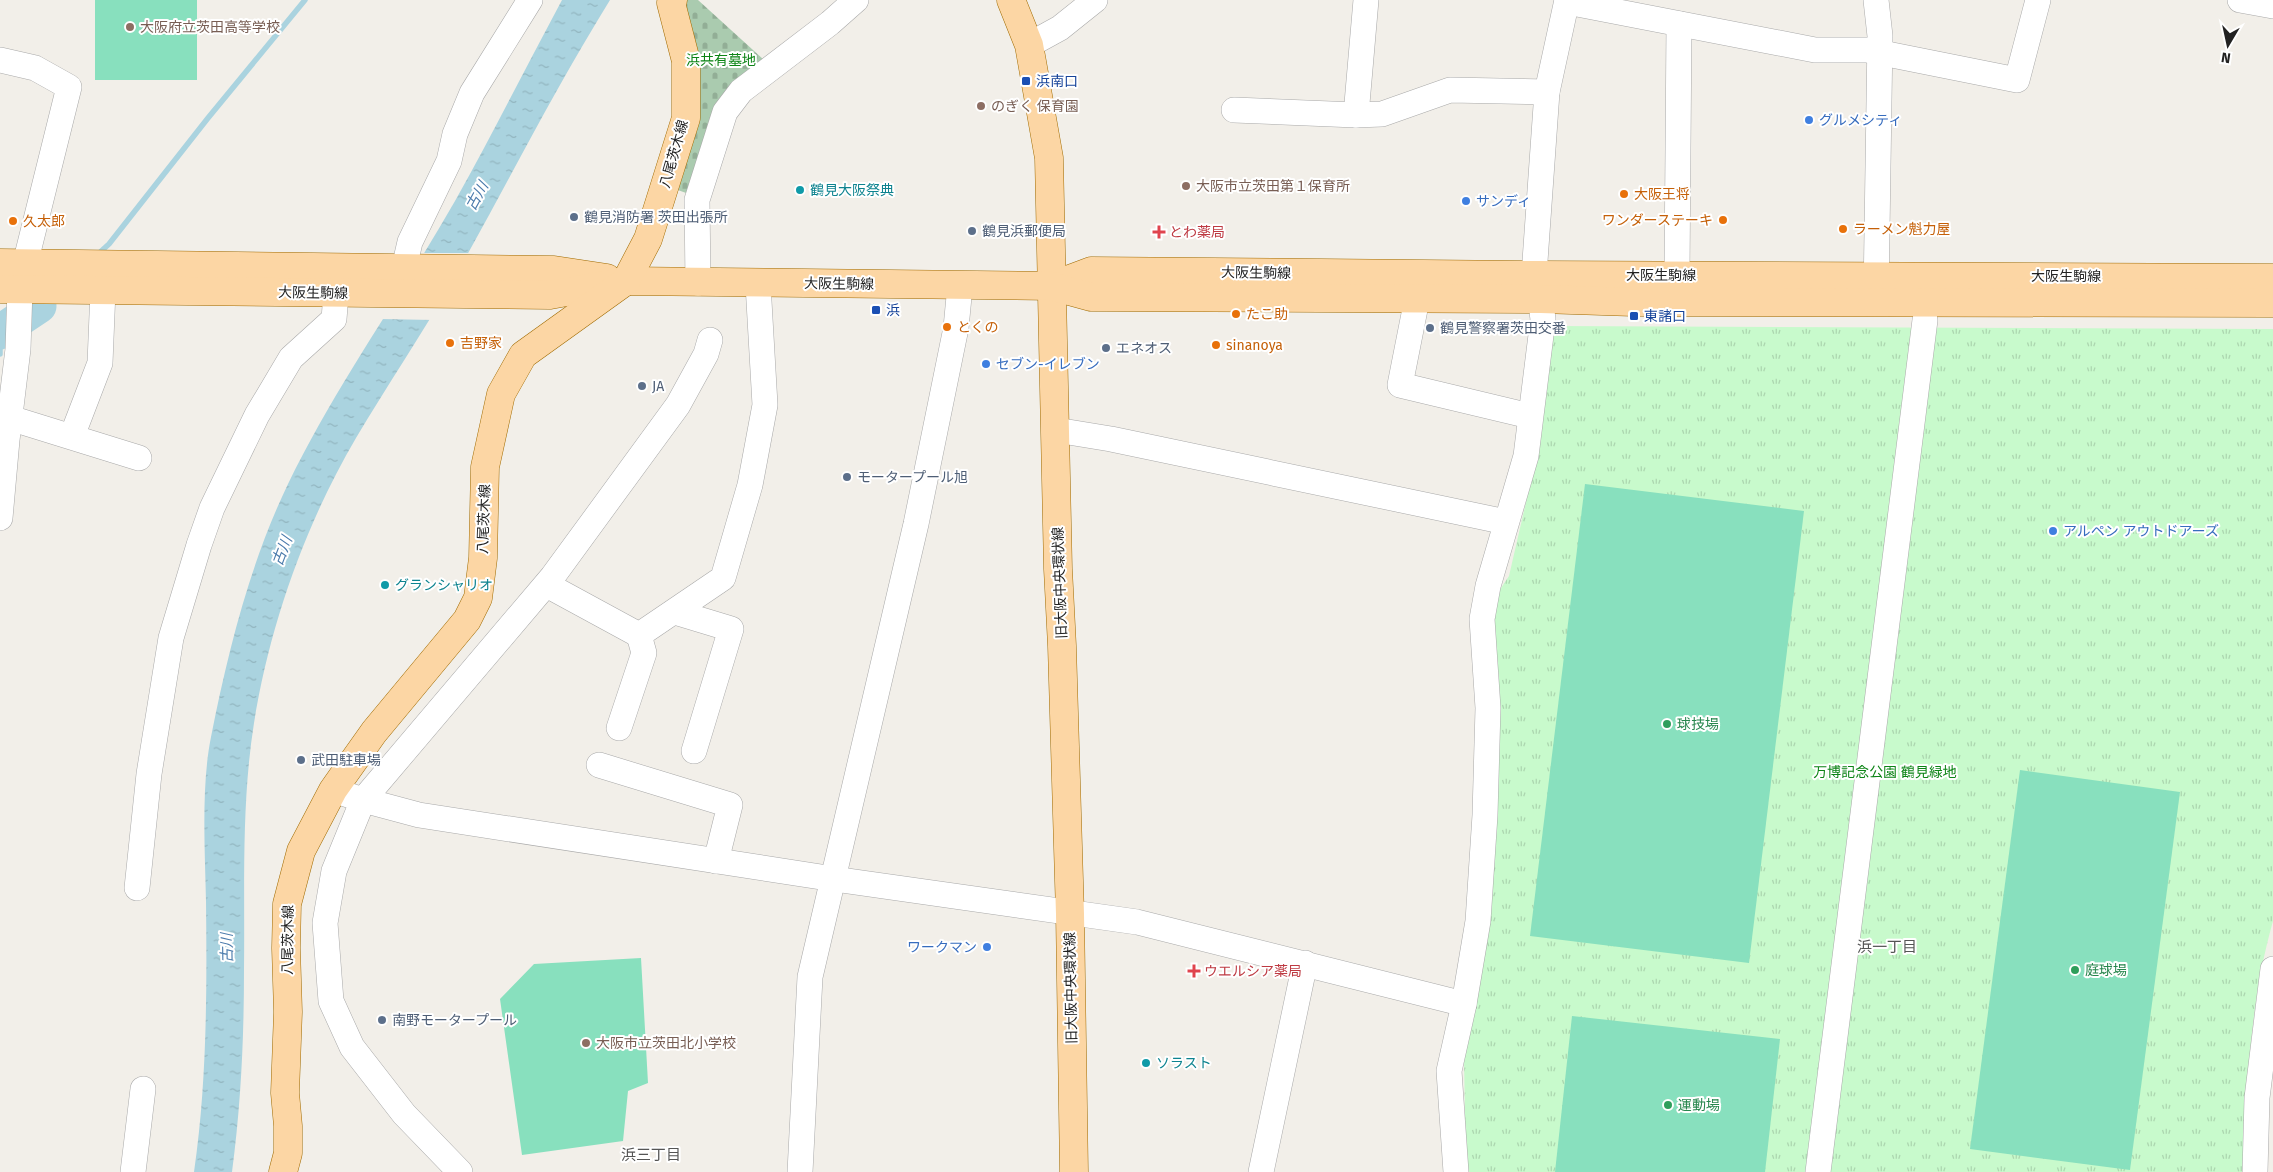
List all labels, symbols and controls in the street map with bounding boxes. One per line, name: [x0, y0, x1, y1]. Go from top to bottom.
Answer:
place label: 大阪府立茨田高等学校: [140, 19, 280, 36]
north arrow: [2203, 20, 2253, 70]
marker: 大阪府立茨田高等学校: [124, 21, 136, 33]
text: N: [2220, 48, 2232, 66]
park label: 浜共有墓地: [686, 52, 756, 69]
place label: 浜南口: [1036, 73, 1078, 90]
marker: 浜南口: [1020, 75, 1032, 87]
place label: のぎく 保育園: [991, 98, 1079, 115]
marker: のぎく 保育園: [975, 100, 987, 112]
place label: グルメシティ: [1819, 112, 1902, 129]
marker: グルメシティ: [1803, 114, 1815, 126]
street label: 八尾茨木線: [656, 118, 692, 190]
water label: 古川: [462, 177, 493, 213]
place label: 大阪市立茨田第１保育所: [1196, 178, 1350, 195]
marker: 大阪市立茨田第１保育所: [1180, 180, 1192, 192]
place label: 鶴見大阪祭典: [810, 182, 894, 199]
marker: 鶴見大阪祭典: [794, 184, 806, 196]
place label: 大阪王将: [1634, 186, 1690, 203]
marker: 大阪王将: [1618, 188, 1630, 200]
place label: サンディ: [1476, 193, 1531, 210]
marker: サンディ: [1460, 195, 1472, 207]
place label: 鶴見消防署 茨田出張所: [584, 209, 728, 226]
marker: 鶴見消防署 茨田出張所: [568, 211, 580, 223]
place label: ワンダーステーキ: [1602, 212, 1713, 229]
place label: 久太郎: [23, 213, 65, 230]
marker: ワンダーステーキ: [1717, 214, 1729, 226]
marker: 久太郎: [7, 215, 19, 227]
place label: ラーメン魁力屋: [1853, 221, 1950, 238]
place label: 鶴見浜郵便局: [982, 223, 1066, 240]
marker: ラーメン魁力屋: [1837, 223, 1849, 235]
place label: とわ薬局: [1169, 224, 1225, 241]
marker: 鶴見浜郵便局: [966, 225, 978, 237]
marker: とわ薬局: [1153, 226, 1165, 238]
street label: 大阪生駒線: [1221, 264, 1291, 282]
street label: 大阪生駒線: [1626, 267, 1696, 284]
street label: 大阪生駒線: [2031, 268, 2101, 285]
street label: 大阪生駒線: [804, 275, 874, 293]
street label: 大阪生駒線: [278, 284, 348, 302]
place label: 浜: [886, 302, 900, 319]
marker: 浜: [870, 304, 882, 316]
place label: たこ助: [1246, 306, 1288, 323]
marker: たこ助: [1230, 308, 1242, 320]
place label: 東諸口: [1644, 308, 1686, 325]
marker: 東諸口: [1628, 310, 1640, 322]
place label: とくの: [957, 319, 999, 336]
place label: 鶴見警察署茨田交番: [1440, 320, 1566, 337]
marker: とくの: [941, 321, 953, 333]
marker: 鶴見警察署茨田交番: [1424, 322, 1436, 334]
place label: 吉野家: [460, 335, 502, 352]
marker: 吉野家: [444, 337, 456, 349]
place label: sinanoya: [1226, 337, 1283, 354]
marker: sinanoya: [1210, 339, 1222, 351]
place label: エネオス: [1116, 340, 1172, 357]
marker: エネオス: [1100, 342, 1112, 354]
place label: セブン-イレブン: [996, 356, 1100, 373]
marker: セブン-イレブン: [980, 358, 992, 370]
place label: JA: [652, 378, 664, 395]
marker: JA: [636, 380, 648, 392]
place label: モータープール旭: [857, 469, 968, 486]
marker: モータープール旭: [841, 471, 853, 483]
street label: 八尾茨木線: [474, 484, 494, 554]
place label: アルペン アウトドアーズ: [2063, 523, 2219, 540]
marker: アルペン アウトドアーズ: [2047, 525, 2059, 537]
street label: 旧大阪中央環状線: [1050, 527, 1070, 639]
water label: 古川: [268, 532, 296, 568]
place label: グランシャリオ: [395, 577, 493, 594]
marker: グランシャリオ: [379, 579, 391, 591]
place label: 球技場: [1677, 716, 1719, 733]
marker: 球技場: [1661, 718, 1673, 730]
place label: 武田駐車場: [311, 752, 381, 769]
marker: 武田駐車場: [295, 754, 307, 766]
park label: 万博記念公園 鶴見緑地: [1813, 764, 1957, 781]
street label: 八尾茨木線: [279, 905, 297, 975]
water label: 古川: [218, 931, 236, 963]
street label: 旧大阪中央環状線: [1062, 932, 1080, 1044]
district label: 浜一丁目: [1857, 938, 1917, 956]
place label: ワークマン: [907, 939, 977, 956]
marker: ワークマン: [981, 941, 993, 953]
place label: 庭球場: [2085, 962, 2127, 979]
place label: ウエルシア薬局: [1204, 963, 1302, 980]
marker: 庭球場: [2069, 964, 2081, 976]
marker: ウエルシア薬局: [1188, 965, 1200, 977]
place label: 南野モータープール: [392, 1012, 517, 1029]
marker: 南野モータープール: [376, 1014, 388, 1026]
place label: 大阪市立茨田北小学校: [596, 1035, 736, 1052]
marker: 大阪市立茨田北小学校: [580, 1037, 592, 1049]
place label: ソラスト: [1156, 1055, 1212, 1072]
marker: ソラスト: [1140, 1057, 1152, 1069]
place label: 運動場: [1678, 1097, 1720, 1114]
marker: 運動場: [1662, 1099, 1674, 1111]
district label: 浜三丁目: [621, 1146, 681, 1164]

